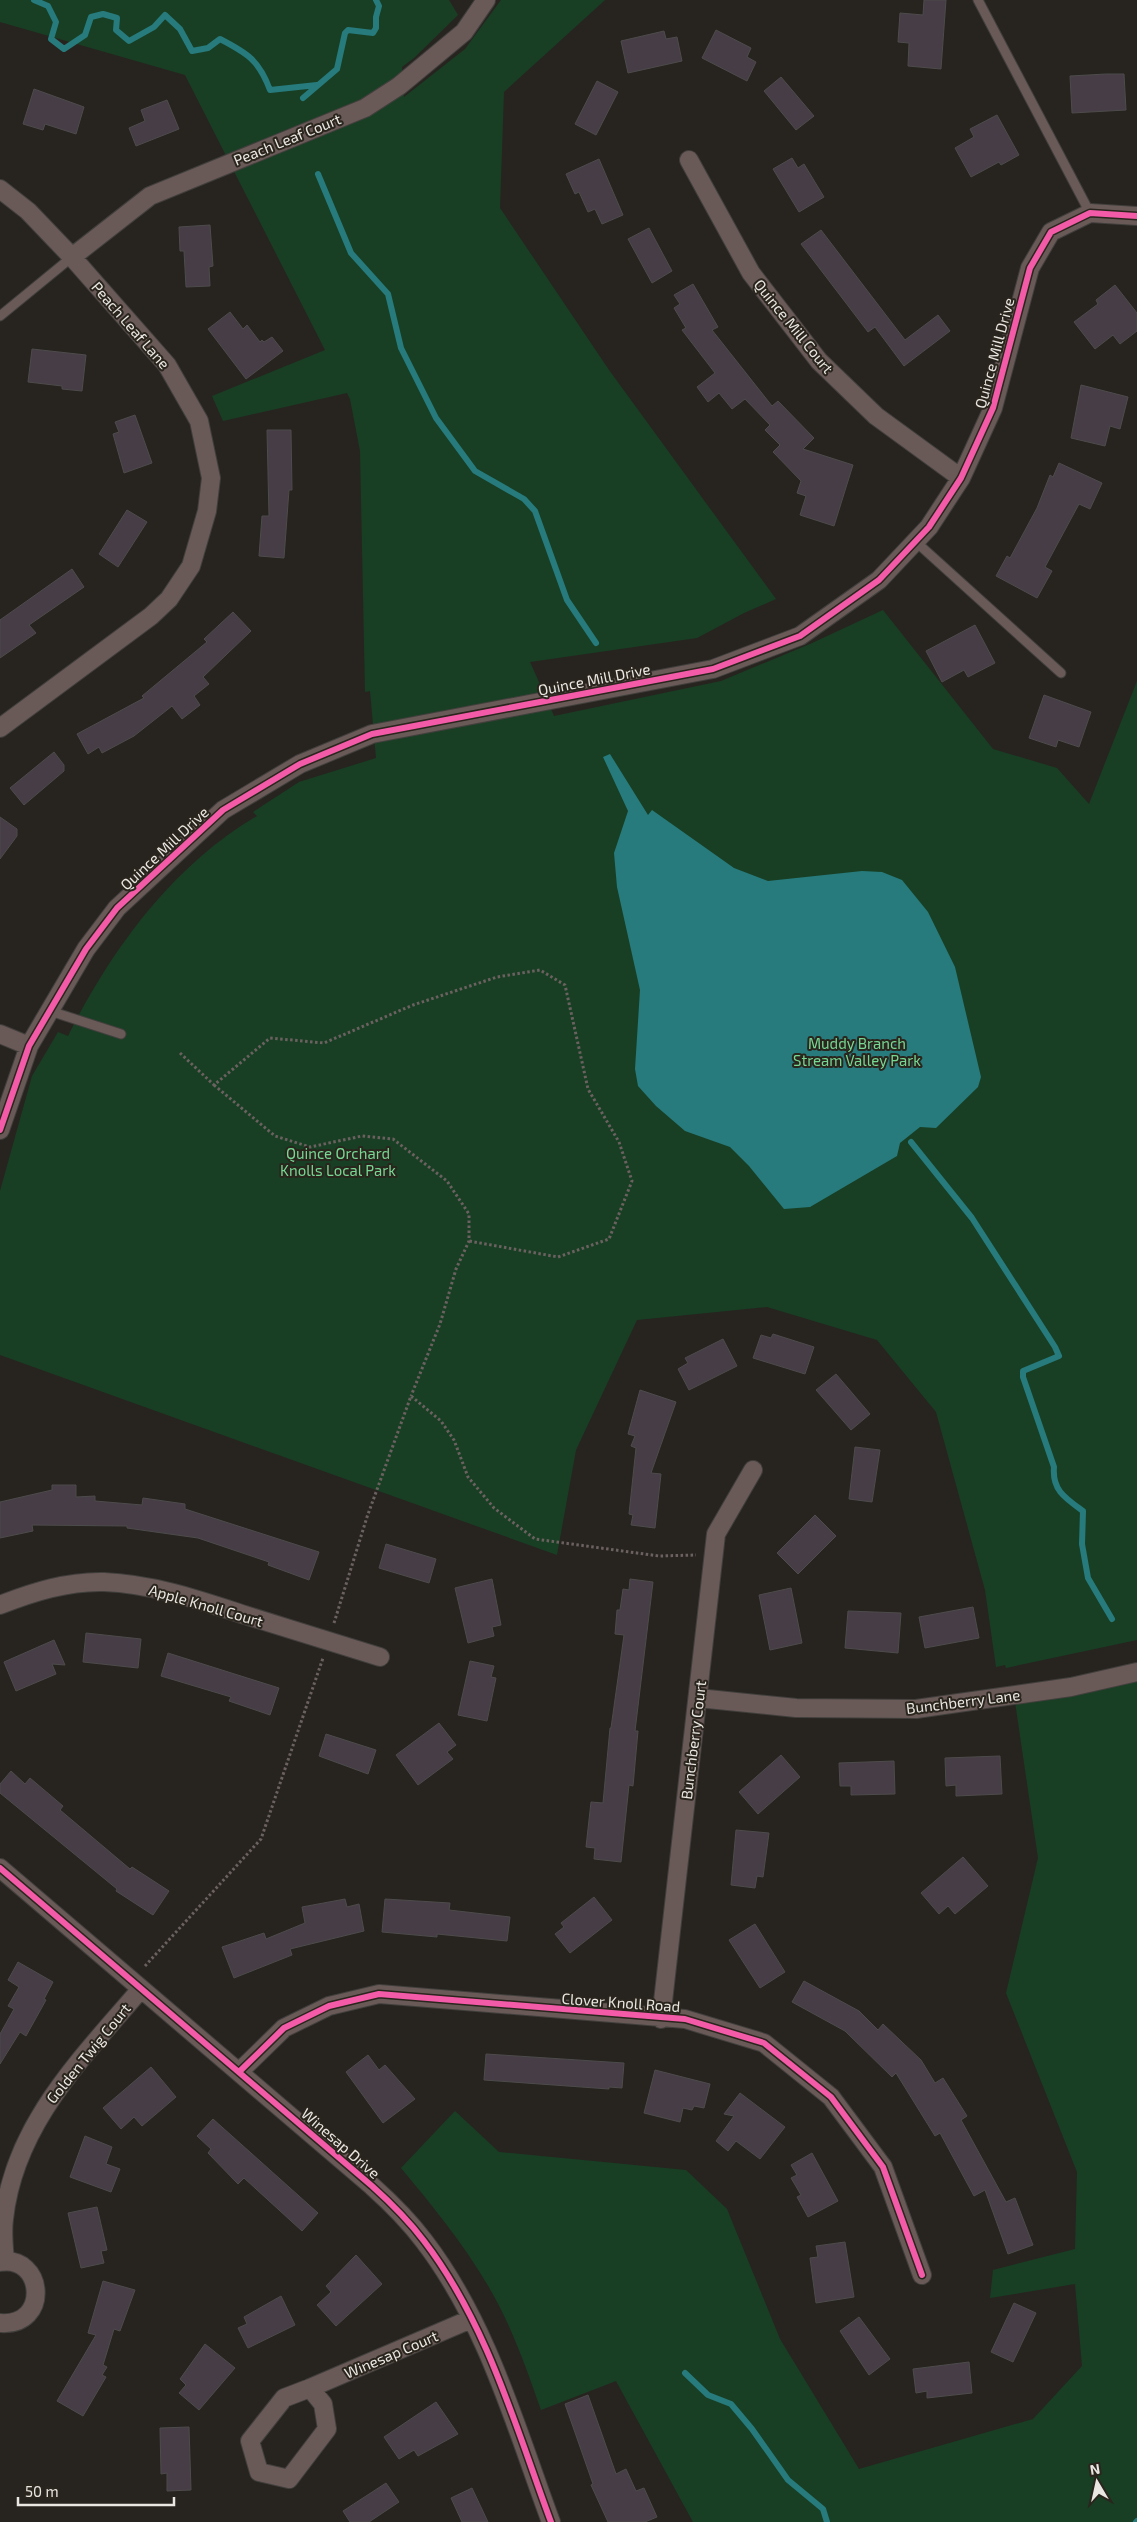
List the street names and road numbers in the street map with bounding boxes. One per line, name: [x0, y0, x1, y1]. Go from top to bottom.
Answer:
street label: Peach Leaf Court: [231, 109, 344, 169]
street label: Quince Mill Court: [750, 275, 838, 377]
street label: Peach Leaf Lane: [88, 278, 174, 372]
street label: Quince Mill Drive: [971, 296, 1018, 411]
street label: Quince Mill Drive: [536, 659, 652, 700]
street label: Quince Mill Drive: [116, 803, 213, 894]
street label: Apple Knoll Court: [147, 1580, 265, 1630]
street label: Bunchberry Court: [677, 1679, 709, 1800]
street label: Bunchberry Lane: [905, 1685, 1021, 1717]
street label: Clover Knoll Road: [561, 1989, 681, 2015]
street label: Golden Twig Court: [42, 1999, 134, 2107]
street label: Winesap Drive: [298, 2104, 384, 2182]
street label: Winesap Court: [341, 2326, 441, 2382]

